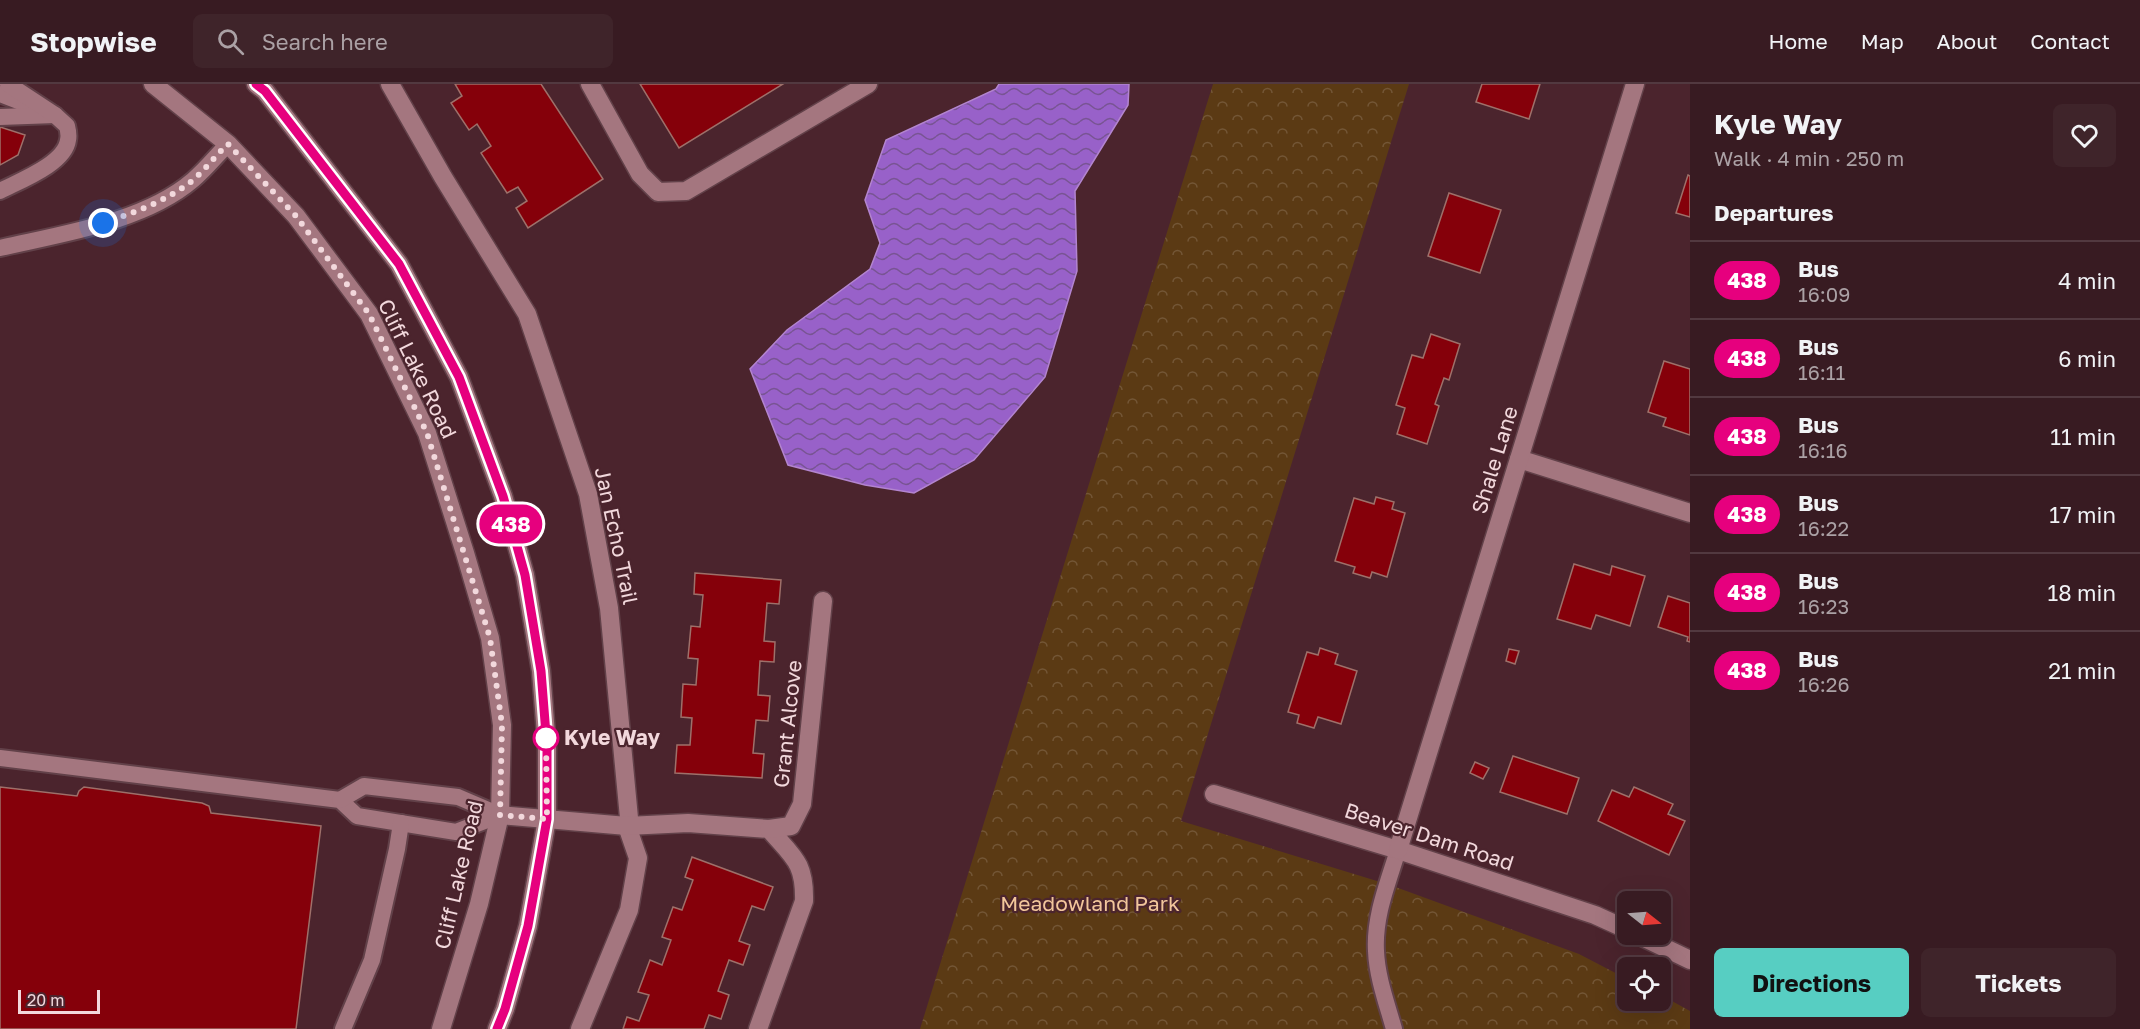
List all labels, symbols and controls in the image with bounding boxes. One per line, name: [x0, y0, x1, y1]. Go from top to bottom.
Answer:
search box: [193, 14, 613, 68]
text: Stopwise: [30, 25, 157, 58]
icon: search: [214, 25, 247, 58]
text: Search here: [262, 28, 388, 55]
text: Home: [1768, 28, 1828, 54]
text: Map: [1861, 28, 1904, 54]
text: About: [1937, 28, 1997, 54]
text: Contact: [2030, 28, 2110, 54]
button: heart: [2053, 104, 2116, 167]
text: Kyle Way: [1714, 107, 1842, 140]
text: Walk · 4 min · 250 m: [1714, 146, 1904, 170]
text: Departures: [1714, 199, 1833, 226]
your location: [88, 208, 118, 238]
text: Bus: [1798, 255, 1839, 282]
text: 438: [1727, 267, 1767, 293]
text: 4 min: [2058, 267, 2116, 294]
text: 16:09: [1798, 282, 1850, 306]
street label: Cliff Lake Road: [373, 295, 463, 442]
text: Bus: [1798, 333, 1839, 360]
text: 438: [1727, 345, 1767, 371]
text: 6 min: [2058, 345, 2116, 372]
text: 16:11: [1798, 360, 1845, 384]
street label: Shale Lane: [1465, 403, 1523, 517]
text: Bus: [1798, 411, 1839, 438]
text: 438: [1727, 423, 1767, 449]
text: 11 min: [2050, 423, 2116, 450]
text: 16:16: [1798, 438, 1848, 462]
street label: Jan Echo Trail: [590, 465, 644, 607]
text: Bus: [1798, 489, 1839, 516]
text: 438: [1727, 501, 1767, 527]
text: 17 min: [2049, 501, 2116, 528]
line badge: 438: [476, 504, 546, 544]
text: 438: [491, 511, 531, 537]
text: 16:22: [1798, 516, 1849, 540]
text: Bus: [1798, 567, 1839, 594]
text: 438: [1727, 579, 1767, 605]
text: 18 min: [2048, 579, 2116, 606]
text: 16:23: [1798, 594, 1849, 618]
text: Bus: [1798, 645, 1839, 672]
text: 438: [1727, 657, 1767, 683]
text: 21 min: [2048, 657, 2116, 684]
street label: Grant Alcove: [767, 659, 807, 789]
text: 16:26: [1798, 672, 1850, 696]
place label: Kyle Way: [564, 724, 660, 750]
marker: Kyle Way: [533, 725, 559, 751]
street label: Beaver Dam Road: [1341, 796, 1517, 876]
street label: Cliff Lake Road: [428, 798, 488, 952]
park label: Meadowland Park: [1000, 890, 1180, 916]
north arrow: [1617, 891, 1671, 945]
map controls: [1617, 891, 1671, 1011]
button: Directions: [1714, 948, 1909, 1017]
button: Tickets: [1921, 948, 2116, 1017]
button: locate: [1617, 957, 1671, 1011]
scale bar: [18, 987, 100, 1014]
text: 20 m: [27, 990, 64, 1010]

